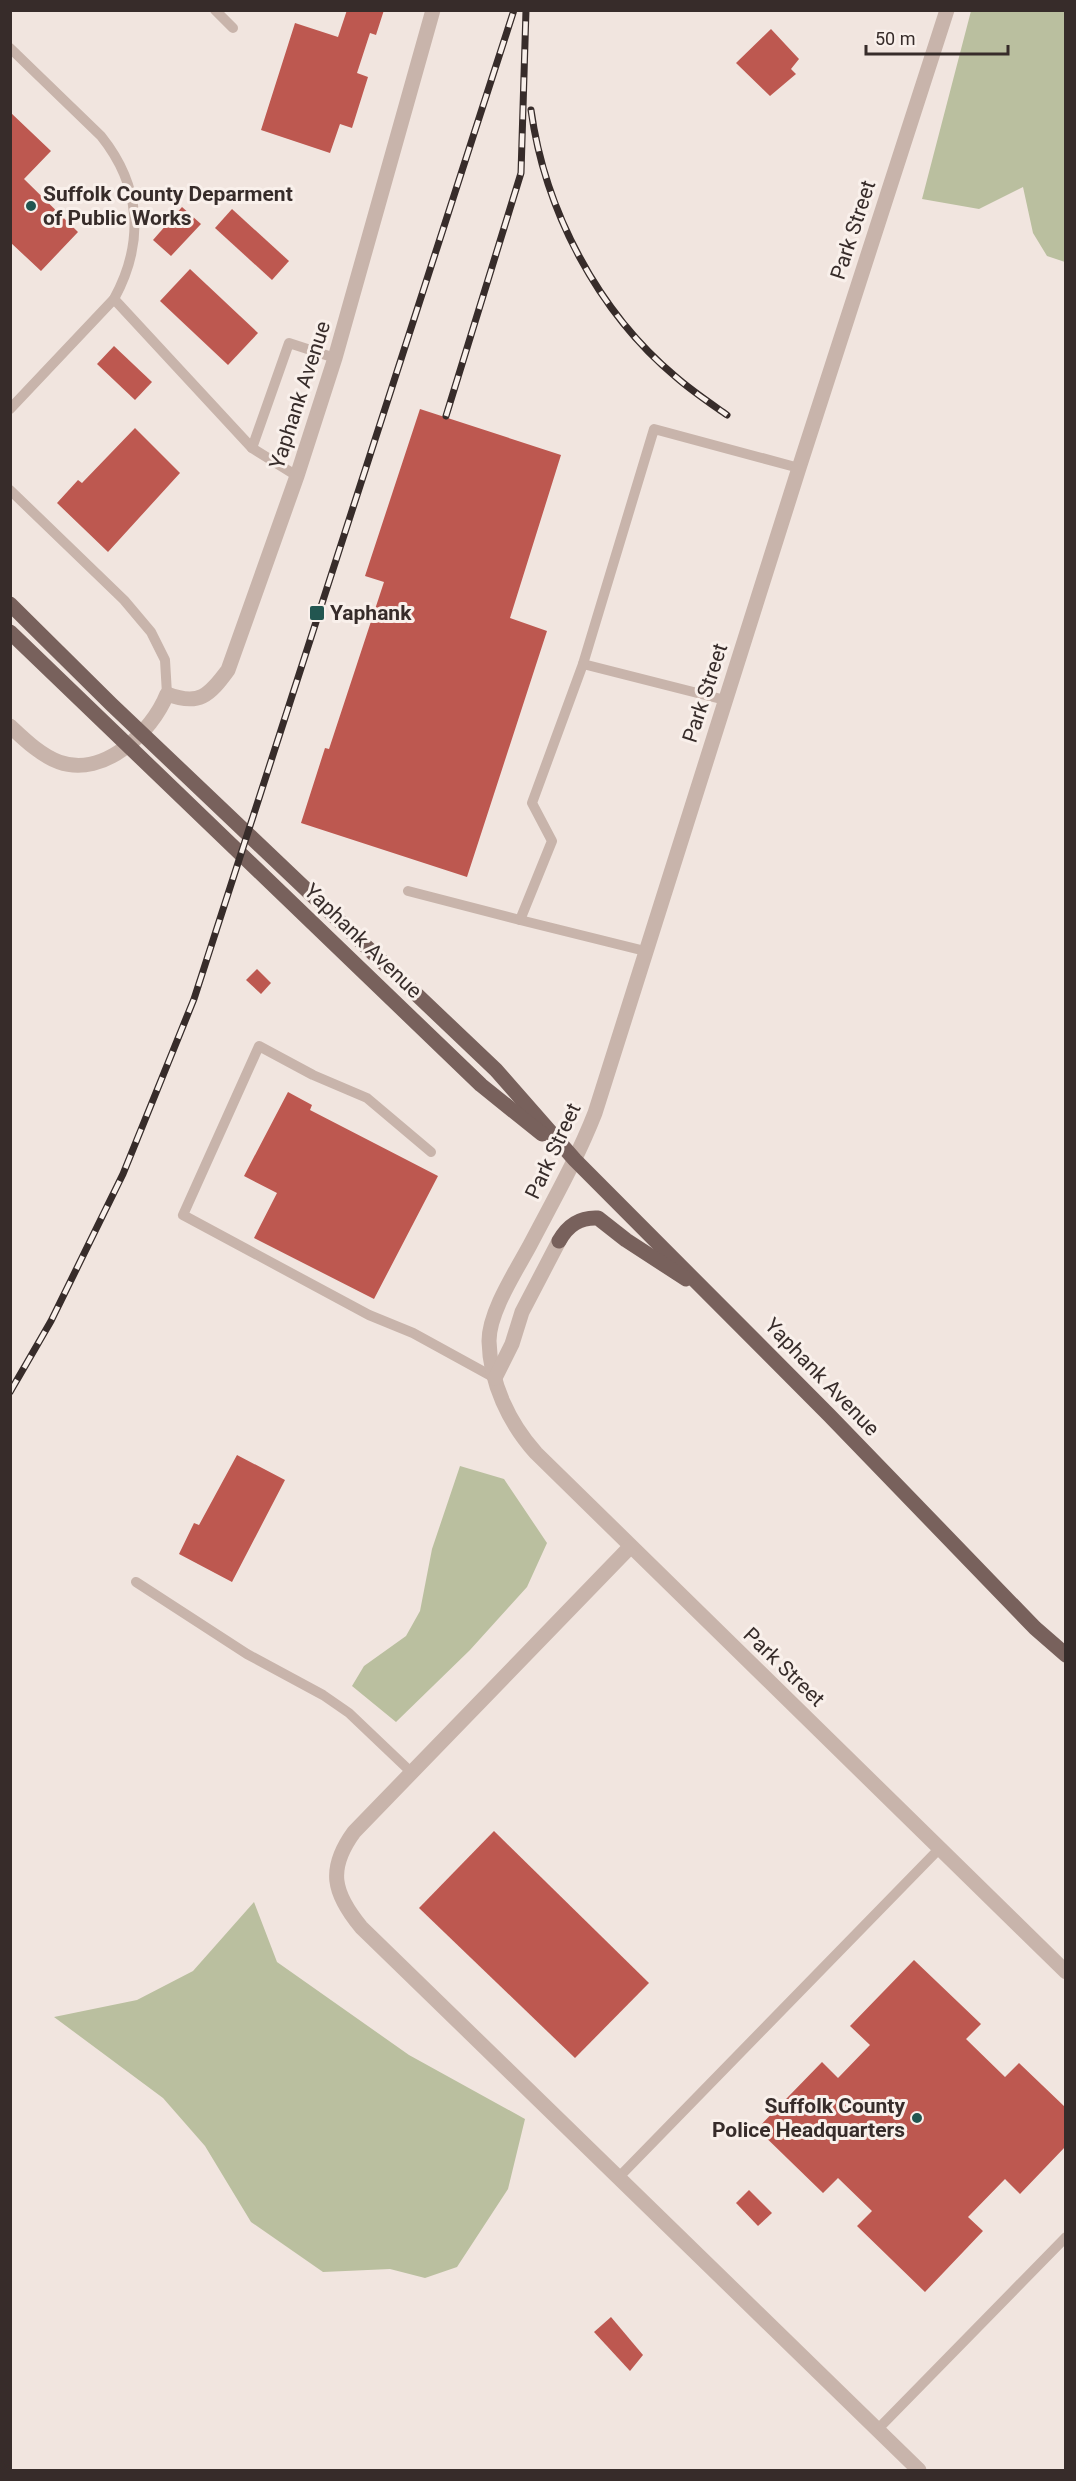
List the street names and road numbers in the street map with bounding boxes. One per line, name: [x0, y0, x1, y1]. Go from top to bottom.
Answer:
street label: Park Street: [826, 177, 880, 283]
street label: Yaphank Avenue: [265, 318, 335, 472]
street label: Park Street: [678, 640, 732, 746]
street label: Yaphank Avenue: [299, 879, 427, 1003]
street label: Park Street: [520, 1099, 586, 1203]
street label: Yaphank Avenue: [760, 1313, 884, 1441]
street label: Park Street: [739, 1623, 829, 1711]

